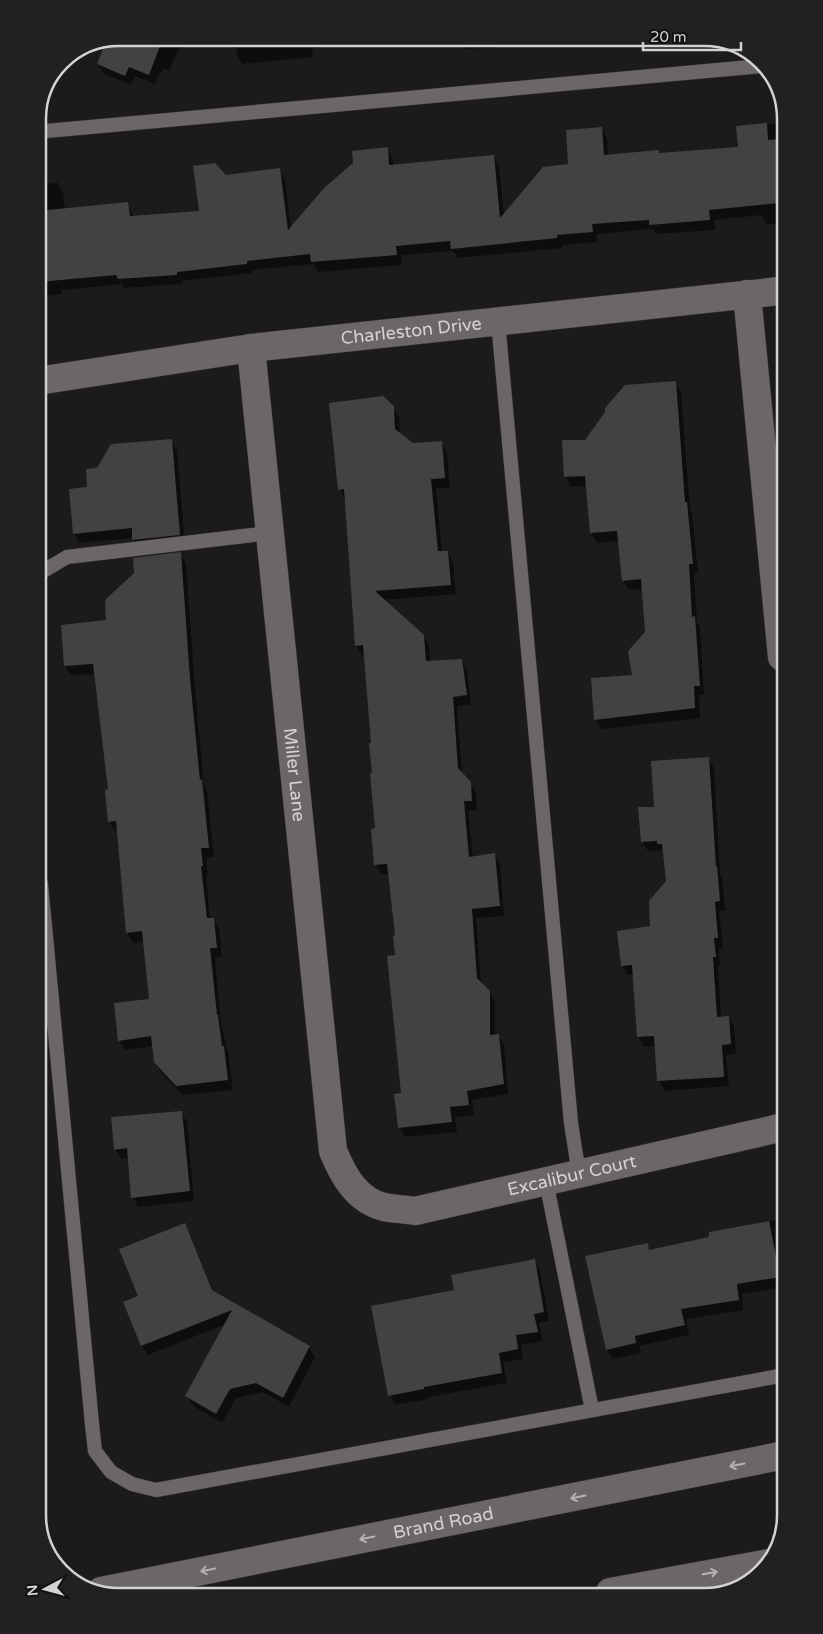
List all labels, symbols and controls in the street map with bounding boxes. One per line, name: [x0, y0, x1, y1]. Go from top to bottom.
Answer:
scale bar: [643, 20, 740, 52]
text: 20 m: [650, 28, 687, 46]
street label: Charleston Drive: [340, 312, 483, 349]
street label: Miller Lane: [279, 727, 310, 823]
street label: Excalibur Court: [505, 1150, 638, 1201]
one-way arrow: [730, 1461, 746, 1470]
one-way arrow: [570, 1492, 586, 1502]
street label: Brand Road: [391, 1502, 495, 1544]
one-way arrow: [360, 1534, 376, 1544]
north arrow: [20, 1564, 70, 1614]
one-way arrow: [200, 1566, 216, 1575]
one-way arrow: [701, 1568, 717, 1578]
text: N: [24, 1584, 42, 1597]

